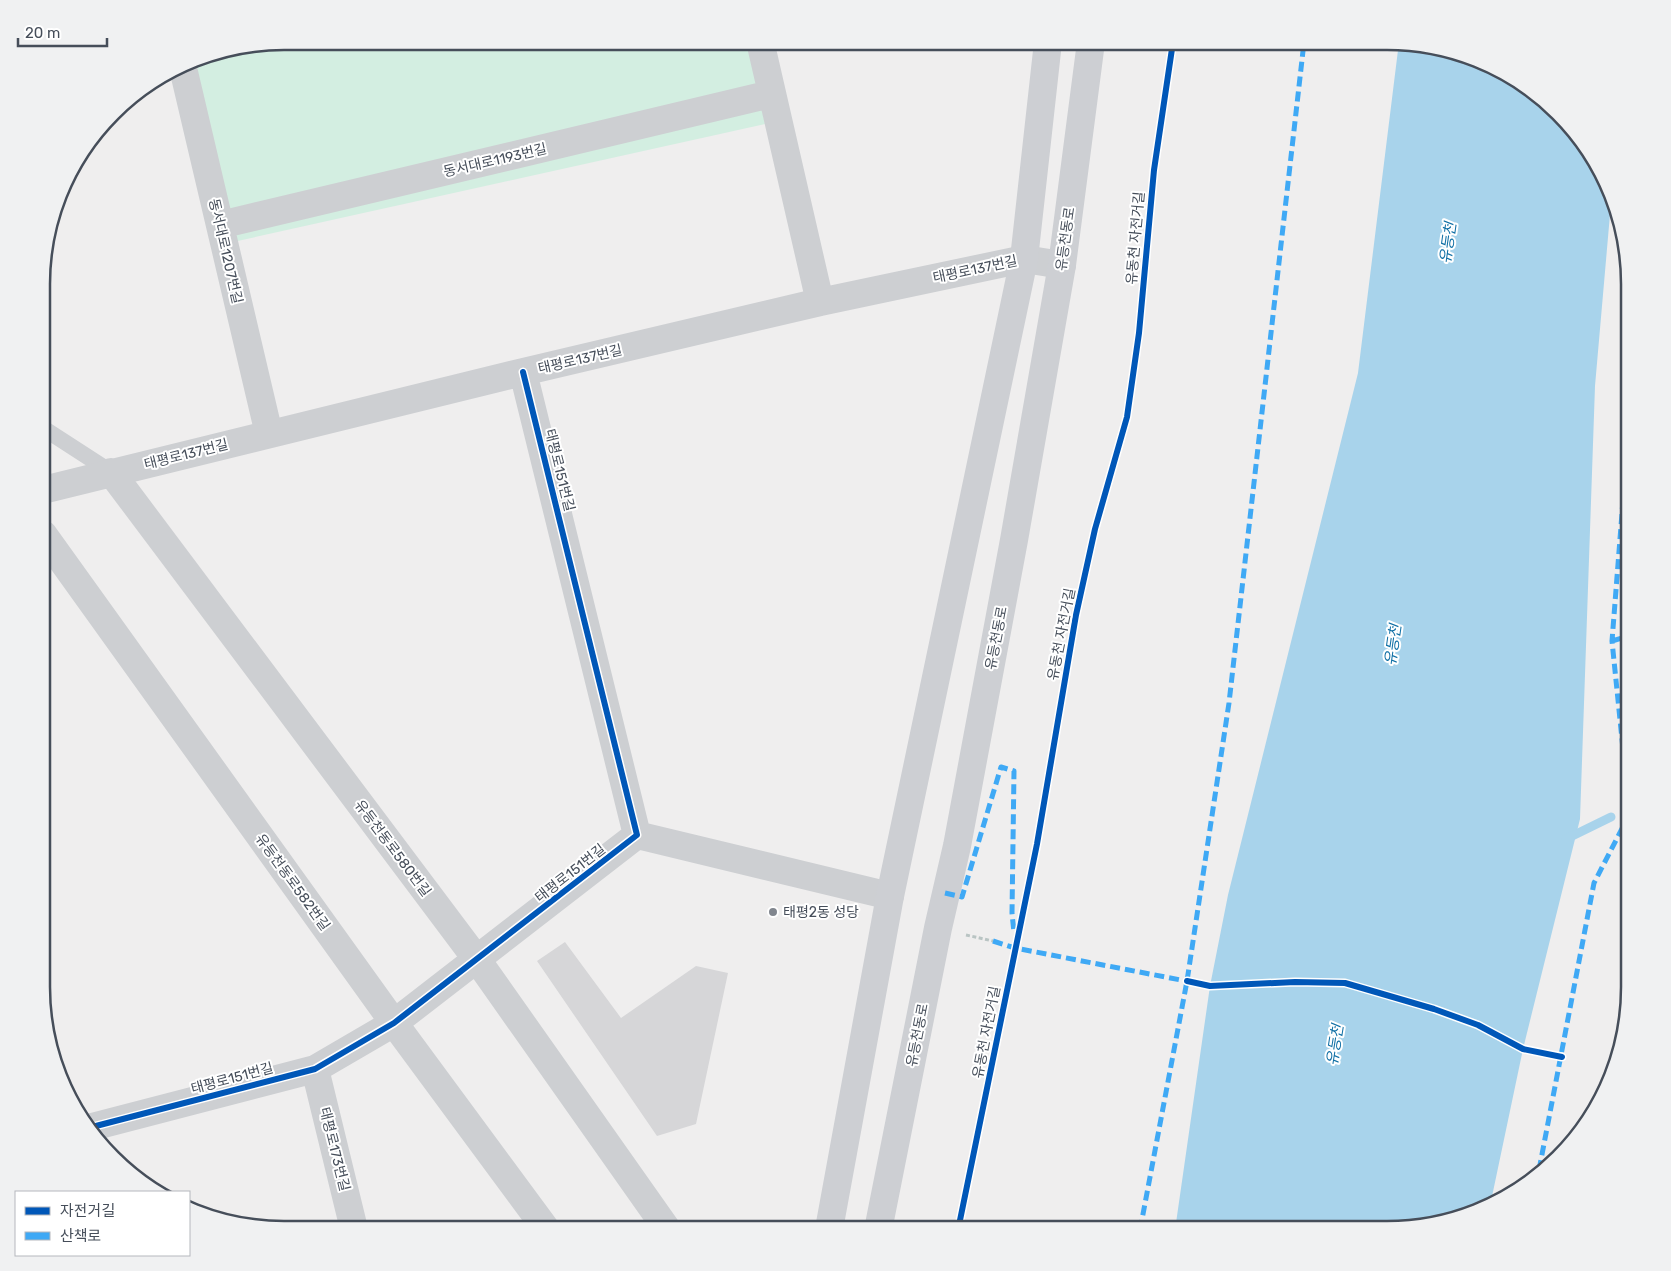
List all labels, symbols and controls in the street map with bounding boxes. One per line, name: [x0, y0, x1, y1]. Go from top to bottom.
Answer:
scale bar: [18, 15, 106, 47]
text: 20 m: [25, 24, 60, 42]
street label: 동서대로1193번길: [442, 140, 549, 181]
street label: 유동천 자전거길: [1123, 191, 1148, 285]
street label: 동서대로1207번길: [205, 197, 246, 305]
street label: 유등천동로: [1053, 206, 1078, 272]
water label: 유등천: [1436, 219, 1460, 265]
street label: 태평로137번길: [931, 252, 1019, 287]
street label: 태평로137번길: [536, 342, 624, 377]
street label: 태평로151번길: [541, 427, 578, 513]
street label: 태평로137번길: [142, 436, 230, 473]
street label: 유동천 자전거길: [1044, 587, 1079, 682]
street label: 유등천동로: [982, 605, 1011, 671]
water label: 유등천: [1381, 621, 1405, 667]
street label: 유등천동로580번길: [351, 797, 434, 900]
street label: 유등천동로582번길: [252, 831, 333, 934]
street label: 태평로151번길: [532, 841, 609, 906]
place label: 태평2동 성당: [783, 904, 859, 921]
marker: 태평2동 성당: [767, 906, 779, 918]
street label: 유동천 자전거길: [969, 985, 1004, 1080]
street label: 유등천동로: [903, 1002, 932, 1068]
water label: 유등천: [1323, 1021, 1347, 1067]
street label: 태평로151번길: [189, 1059, 275, 1098]
street label: 태평로173번길: [316, 1105, 353, 1193]
legend: [15, 1191, 190, 1256]
text: 자전거길: [60, 1202, 115, 1220]
text: 산책로: [60, 1227, 101, 1245]

